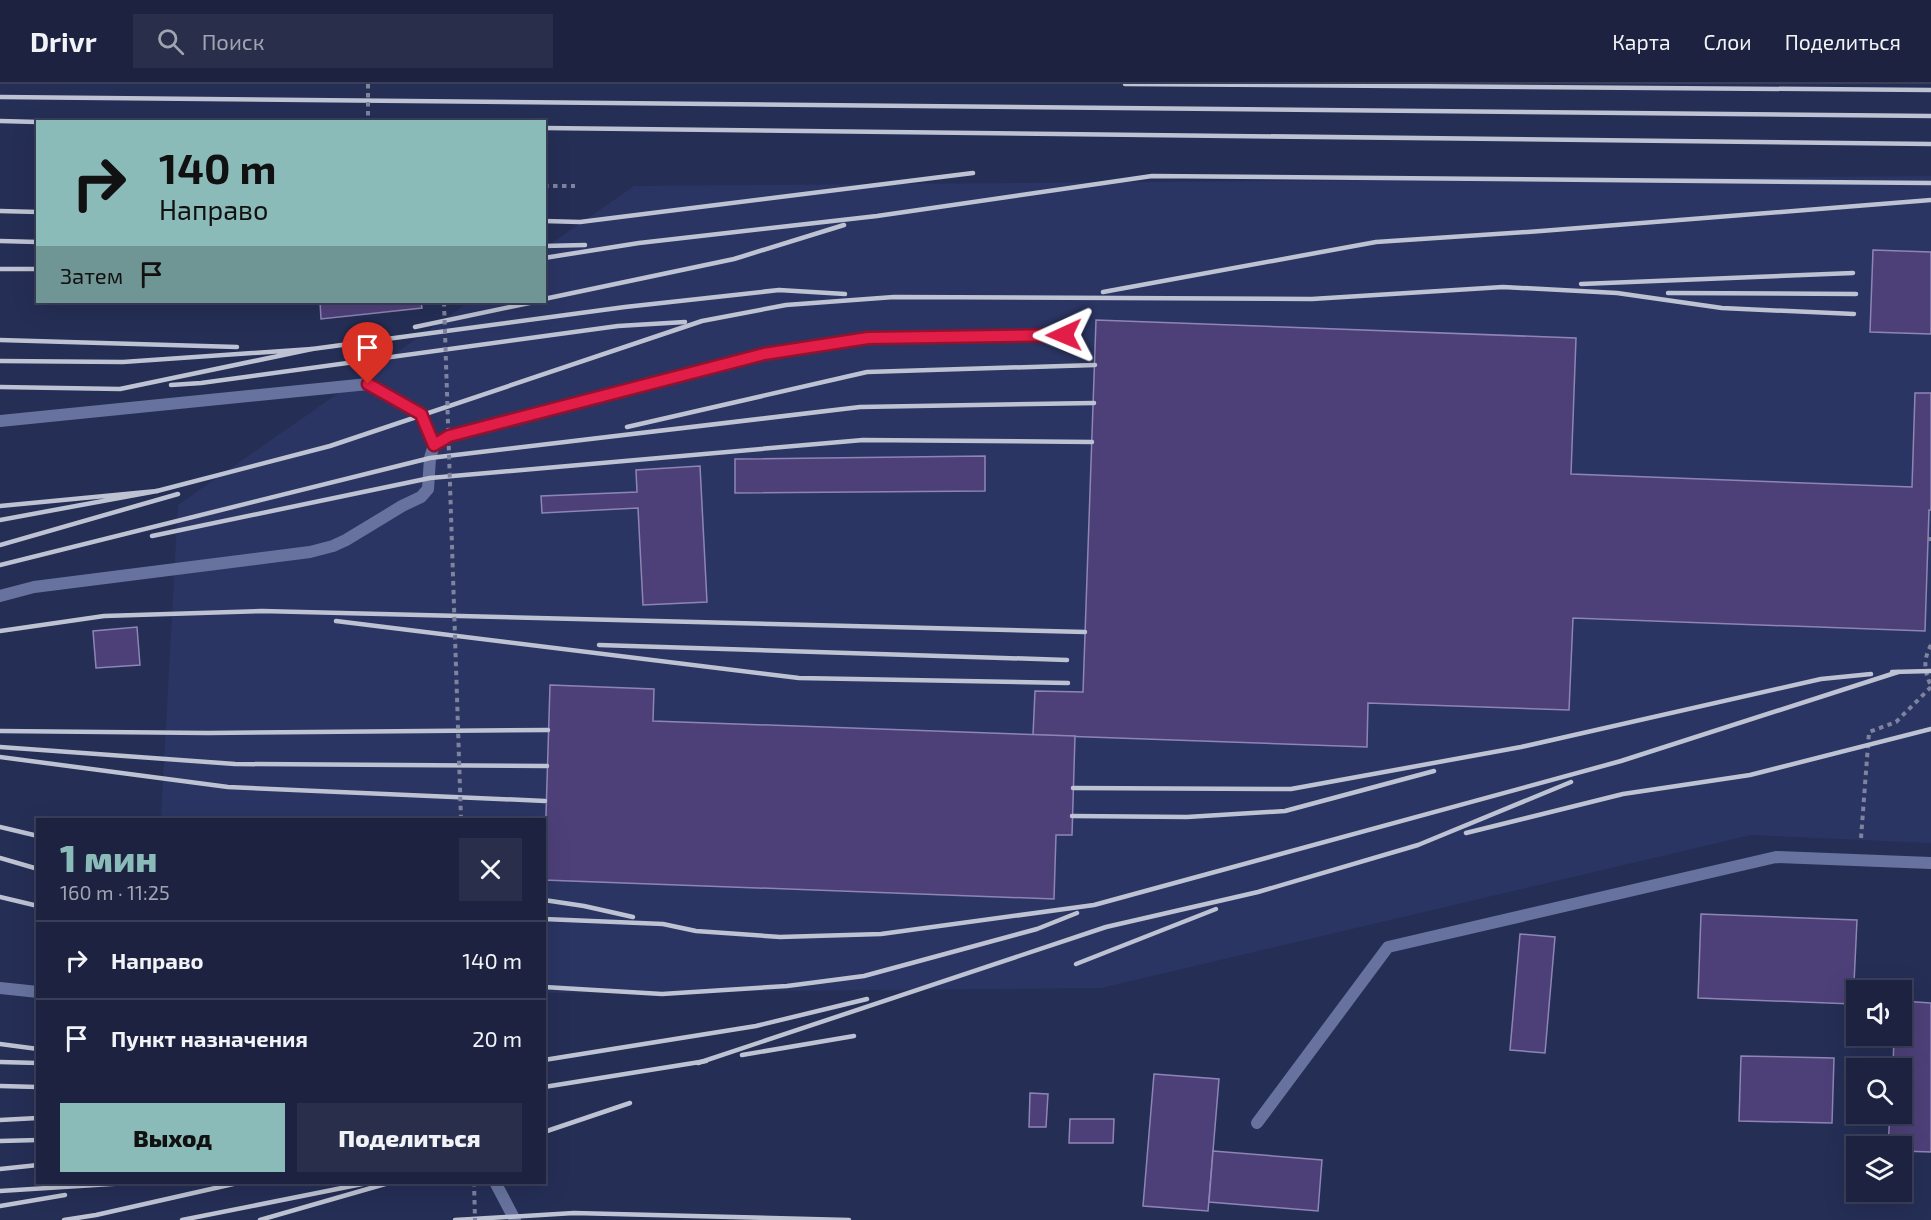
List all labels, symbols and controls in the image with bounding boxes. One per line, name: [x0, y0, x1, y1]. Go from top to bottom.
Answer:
search box: [133, 14, 553, 68]
text: Drivr: [30, 24, 97, 58]
icon: search: [154, 25, 187, 58]
text: Поиск: [202, 28, 264, 54]
text: Карта: [1612, 29, 1671, 54]
text: Слои: [1704, 29, 1752, 54]
text: Поделиться: [1785, 29, 1901, 54]
text: 140 m: [159, 142, 276, 192]
icon: right: [60, 144, 138, 222]
text: Направо: [159, 193, 268, 225]
icon: arrive: [135, 258, 168, 291]
text: Затем: [60, 262, 123, 288]
position arrow: [1032, 303, 1096, 367]
pin: [342, 322, 393, 384]
icon: arrive: [351, 331, 384, 364]
text: 1 мин: [60, 836, 158, 879]
button: close: [459, 838, 522, 901]
text: 160 m · 11:25: [60, 880, 170, 904]
icon: right: [60, 944, 93, 977]
text: Направо: [111, 947, 204, 973]
text: 140 m: [462, 947, 522, 973]
map controls: [1846, 980, 1912, 1202]
button: sound: [1846, 980, 1912, 1046]
icon: arrive: [60, 1022, 93, 1055]
text: Пункт назначения: [111, 1025, 308, 1051]
text: 20 m: [472, 1025, 522, 1051]
button: search: [1846, 1058, 1912, 1124]
button: Выход: [60, 1103, 285, 1172]
button: Поделиться: [297, 1103, 522, 1172]
button: layers: [1846, 1136, 1912, 1202]

